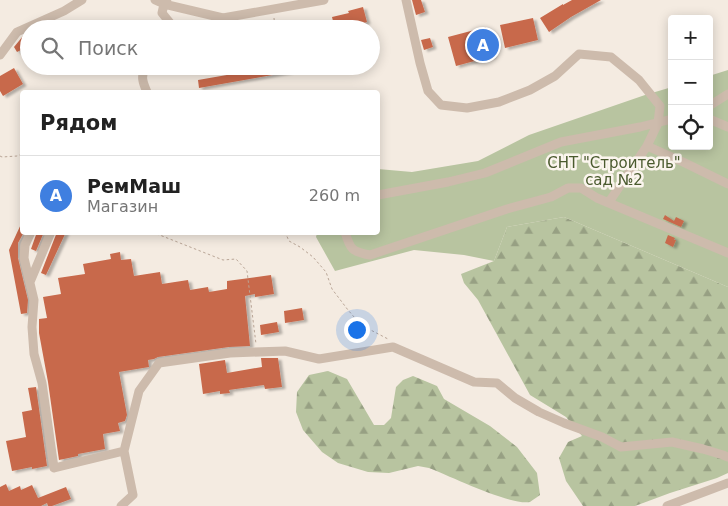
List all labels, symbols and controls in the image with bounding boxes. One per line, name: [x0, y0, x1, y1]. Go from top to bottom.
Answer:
map controls: [668, 15, 713, 150]
button: +: [668, 15, 713, 60]
search box: [20, 20, 380, 75]
pin: A: [467, 26, 499, 64]
icon: search: [38, 34, 66, 62]
text: Поиск: [78, 37, 138, 59]
button: −: [668, 60, 713, 105]
button: locate: [668, 105, 713, 150]
text: Рядом: [40, 111, 117, 135]
park label: СНТ "Строитель" сад №2: [547, 154, 681, 189]
text: РемМаш: [87, 175, 181, 197]
text: A: [50, 186, 62, 205]
text: 260 m: [309, 186, 360, 205]
text: Магазин: [87, 197, 158, 216]
your location: [344, 317, 370, 343]

